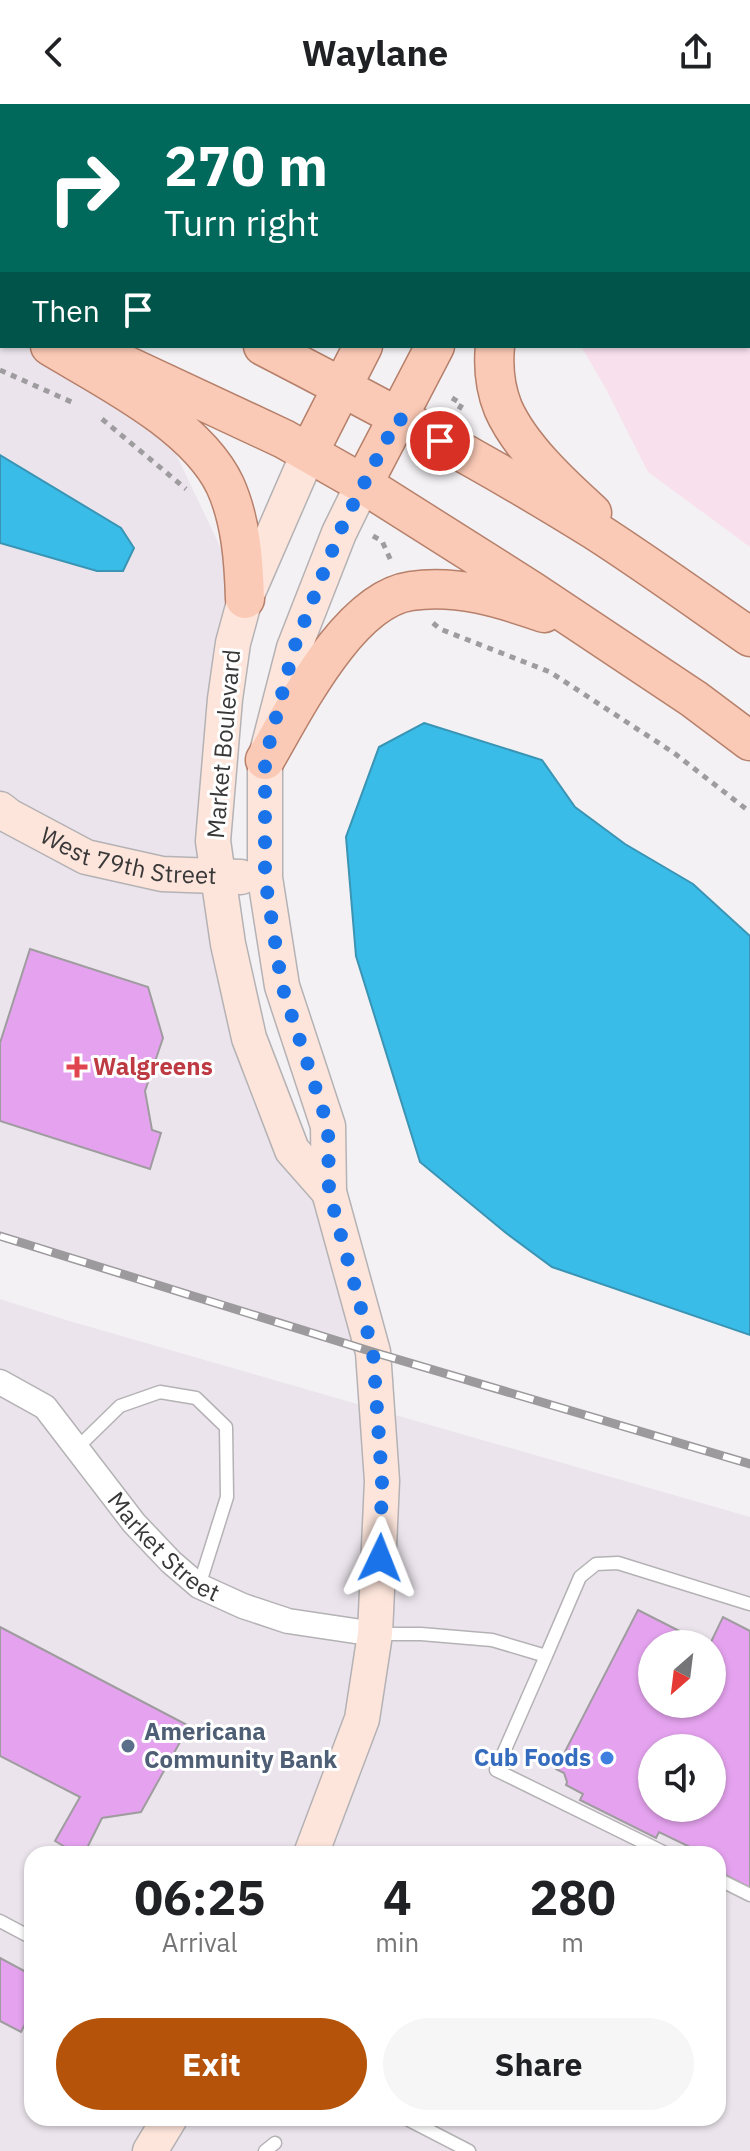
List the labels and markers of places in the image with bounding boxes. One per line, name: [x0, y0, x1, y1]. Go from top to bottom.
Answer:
pin: [406, 407, 474, 475]
place label: Walgreens: [93, 1050, 213, 1082]
marker: Walgreens: [68, 1058, 86, 1076]
place label: Americana Community Bank: [144, 1715, 337, 1775]
marker: Americana Community Bank: [119, 1737, 137, 1755]
place label: Cub Foods: [474, 1741, 591, 1773]
marker: Cub Foods: [598, 1749, 616, 1767]

